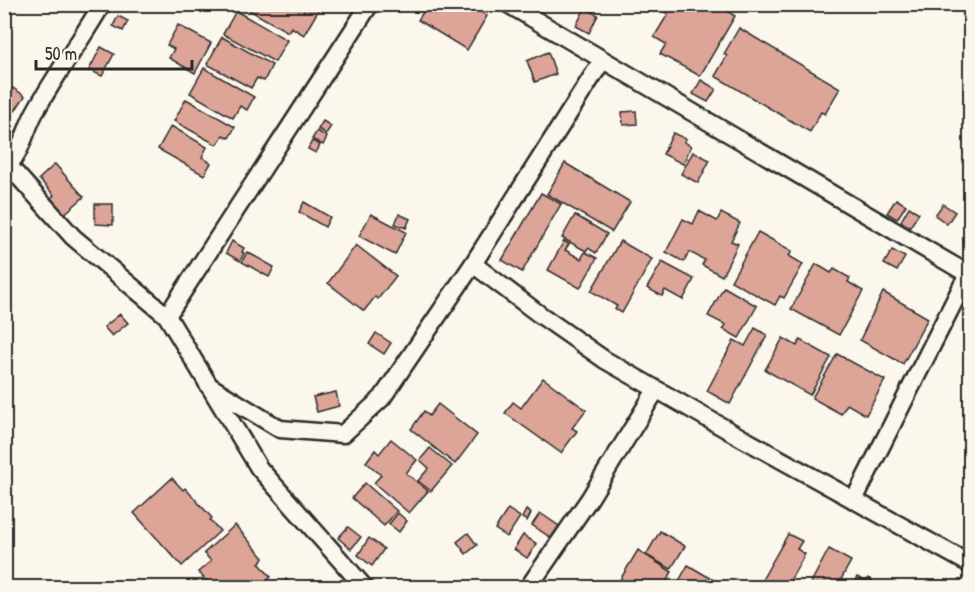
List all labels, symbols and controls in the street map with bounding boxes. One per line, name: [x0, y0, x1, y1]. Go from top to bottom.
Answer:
scale bar: [36, 33, 192, 71]
text: 50 m: [45, 41, 77, 66]

